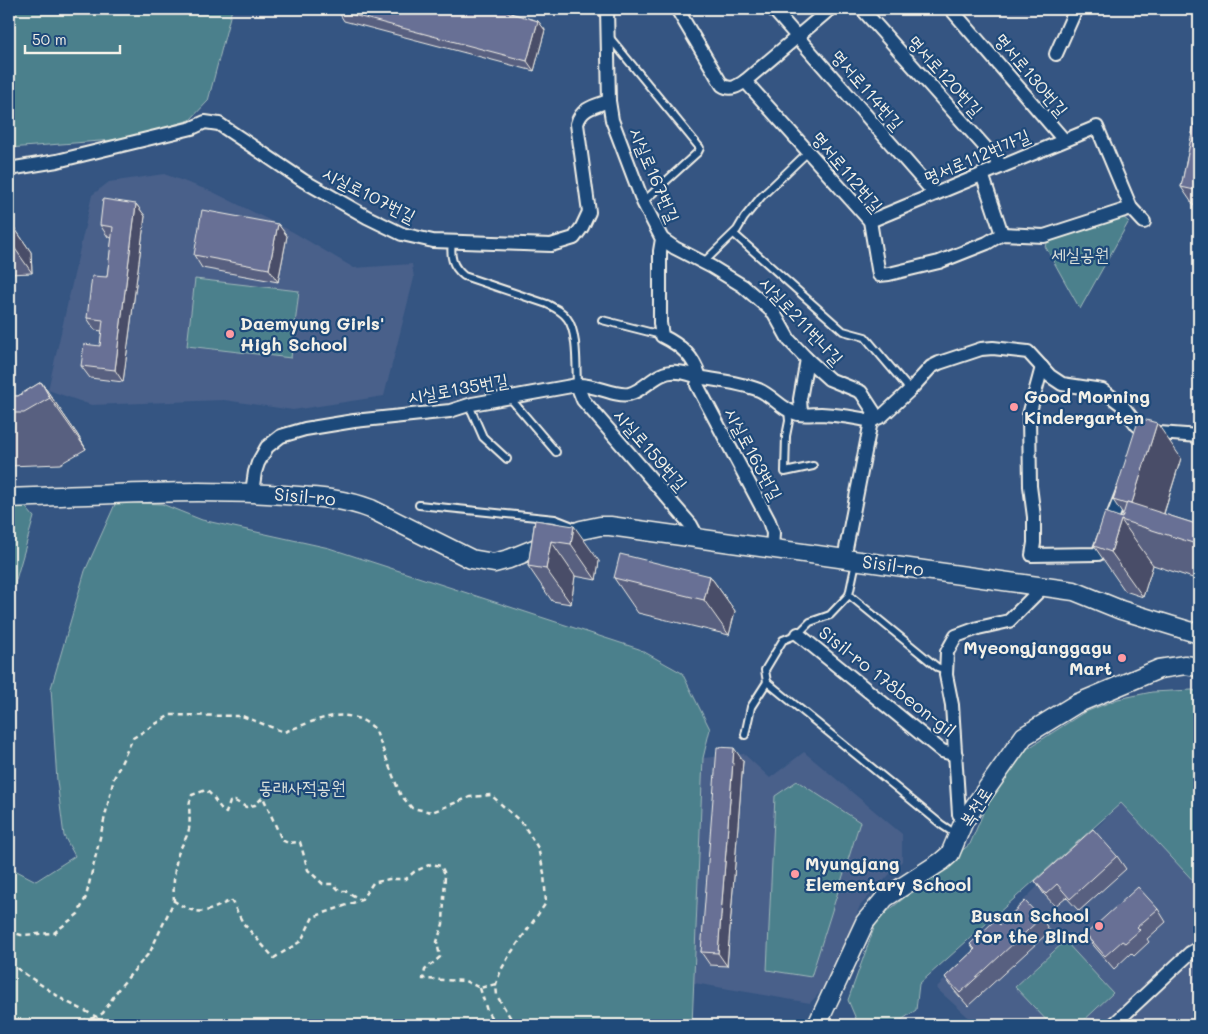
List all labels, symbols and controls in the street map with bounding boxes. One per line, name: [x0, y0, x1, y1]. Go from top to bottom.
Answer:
scale bar: [25, 22, 120, 54]
street label: 명서로130번길: [990, 28, 1074, 122]
text: 50 m: [32, 29, 67, 49]
street label: 명서로120번길: [903, 30, 989, 121]
street label: 명서로114번길: [826, 44, 910, 135]
street label: 시실로167번길: [624, 123, 686, 226]
street label: 명서로112번가길: [920, 123, 1034, 189]
street label: 명서로112번길: [807, 126, 889, 217]
street label: 시실로107번길: [319, 160, 421, 228]
park label: 세실공원: [1051, 242, 1109, 266]
street label: 시실로211번나길: [754, 271, 849, 370]
place label: Daemyung Girls' High School: [240, 311, 385, 356]
marker: Daemyung Girls' High School: [224, 328, 236, 340]
street label: 시실로135번길: [406, 367, 510, 409]
place label: Good Morning Kindergarten: [1024, 384, 1150, 429]
marker: Good Morning Kindergarten: [1008, 401, 1020, 413]
street label: 시실로159번길: [608, 403, 693, 496]
street label: 시실로163번길: [719, 403, 789, 505]
street label: Sisil-ro: [273, 481, 337, 511]
street label: Sisil-ro: [861, 549, 926, 581]
street label: Sisil-ro 178beon-gil: [814, 620, 961, 742]
place label: Myeongjanggagu Mart: [963, 635, 1112, 680]
marker: Myeongjanggagu Mart: [1116, 652, 1128, 664]
park label: 동래사적공원: [259, 775, 345, 799]
street label: 복천로: [953, 782, 997, 831]
place label: Myungjang Elementary School: [805, 851, 971, 896]
marker: Myungjang Elementary School: [789, 868, 801, 880]
place label: Busan School for the Blind: [970, 903, 1089, 948]
marker: Busan School for the Blind: [1093, 920, 1105, 932]

